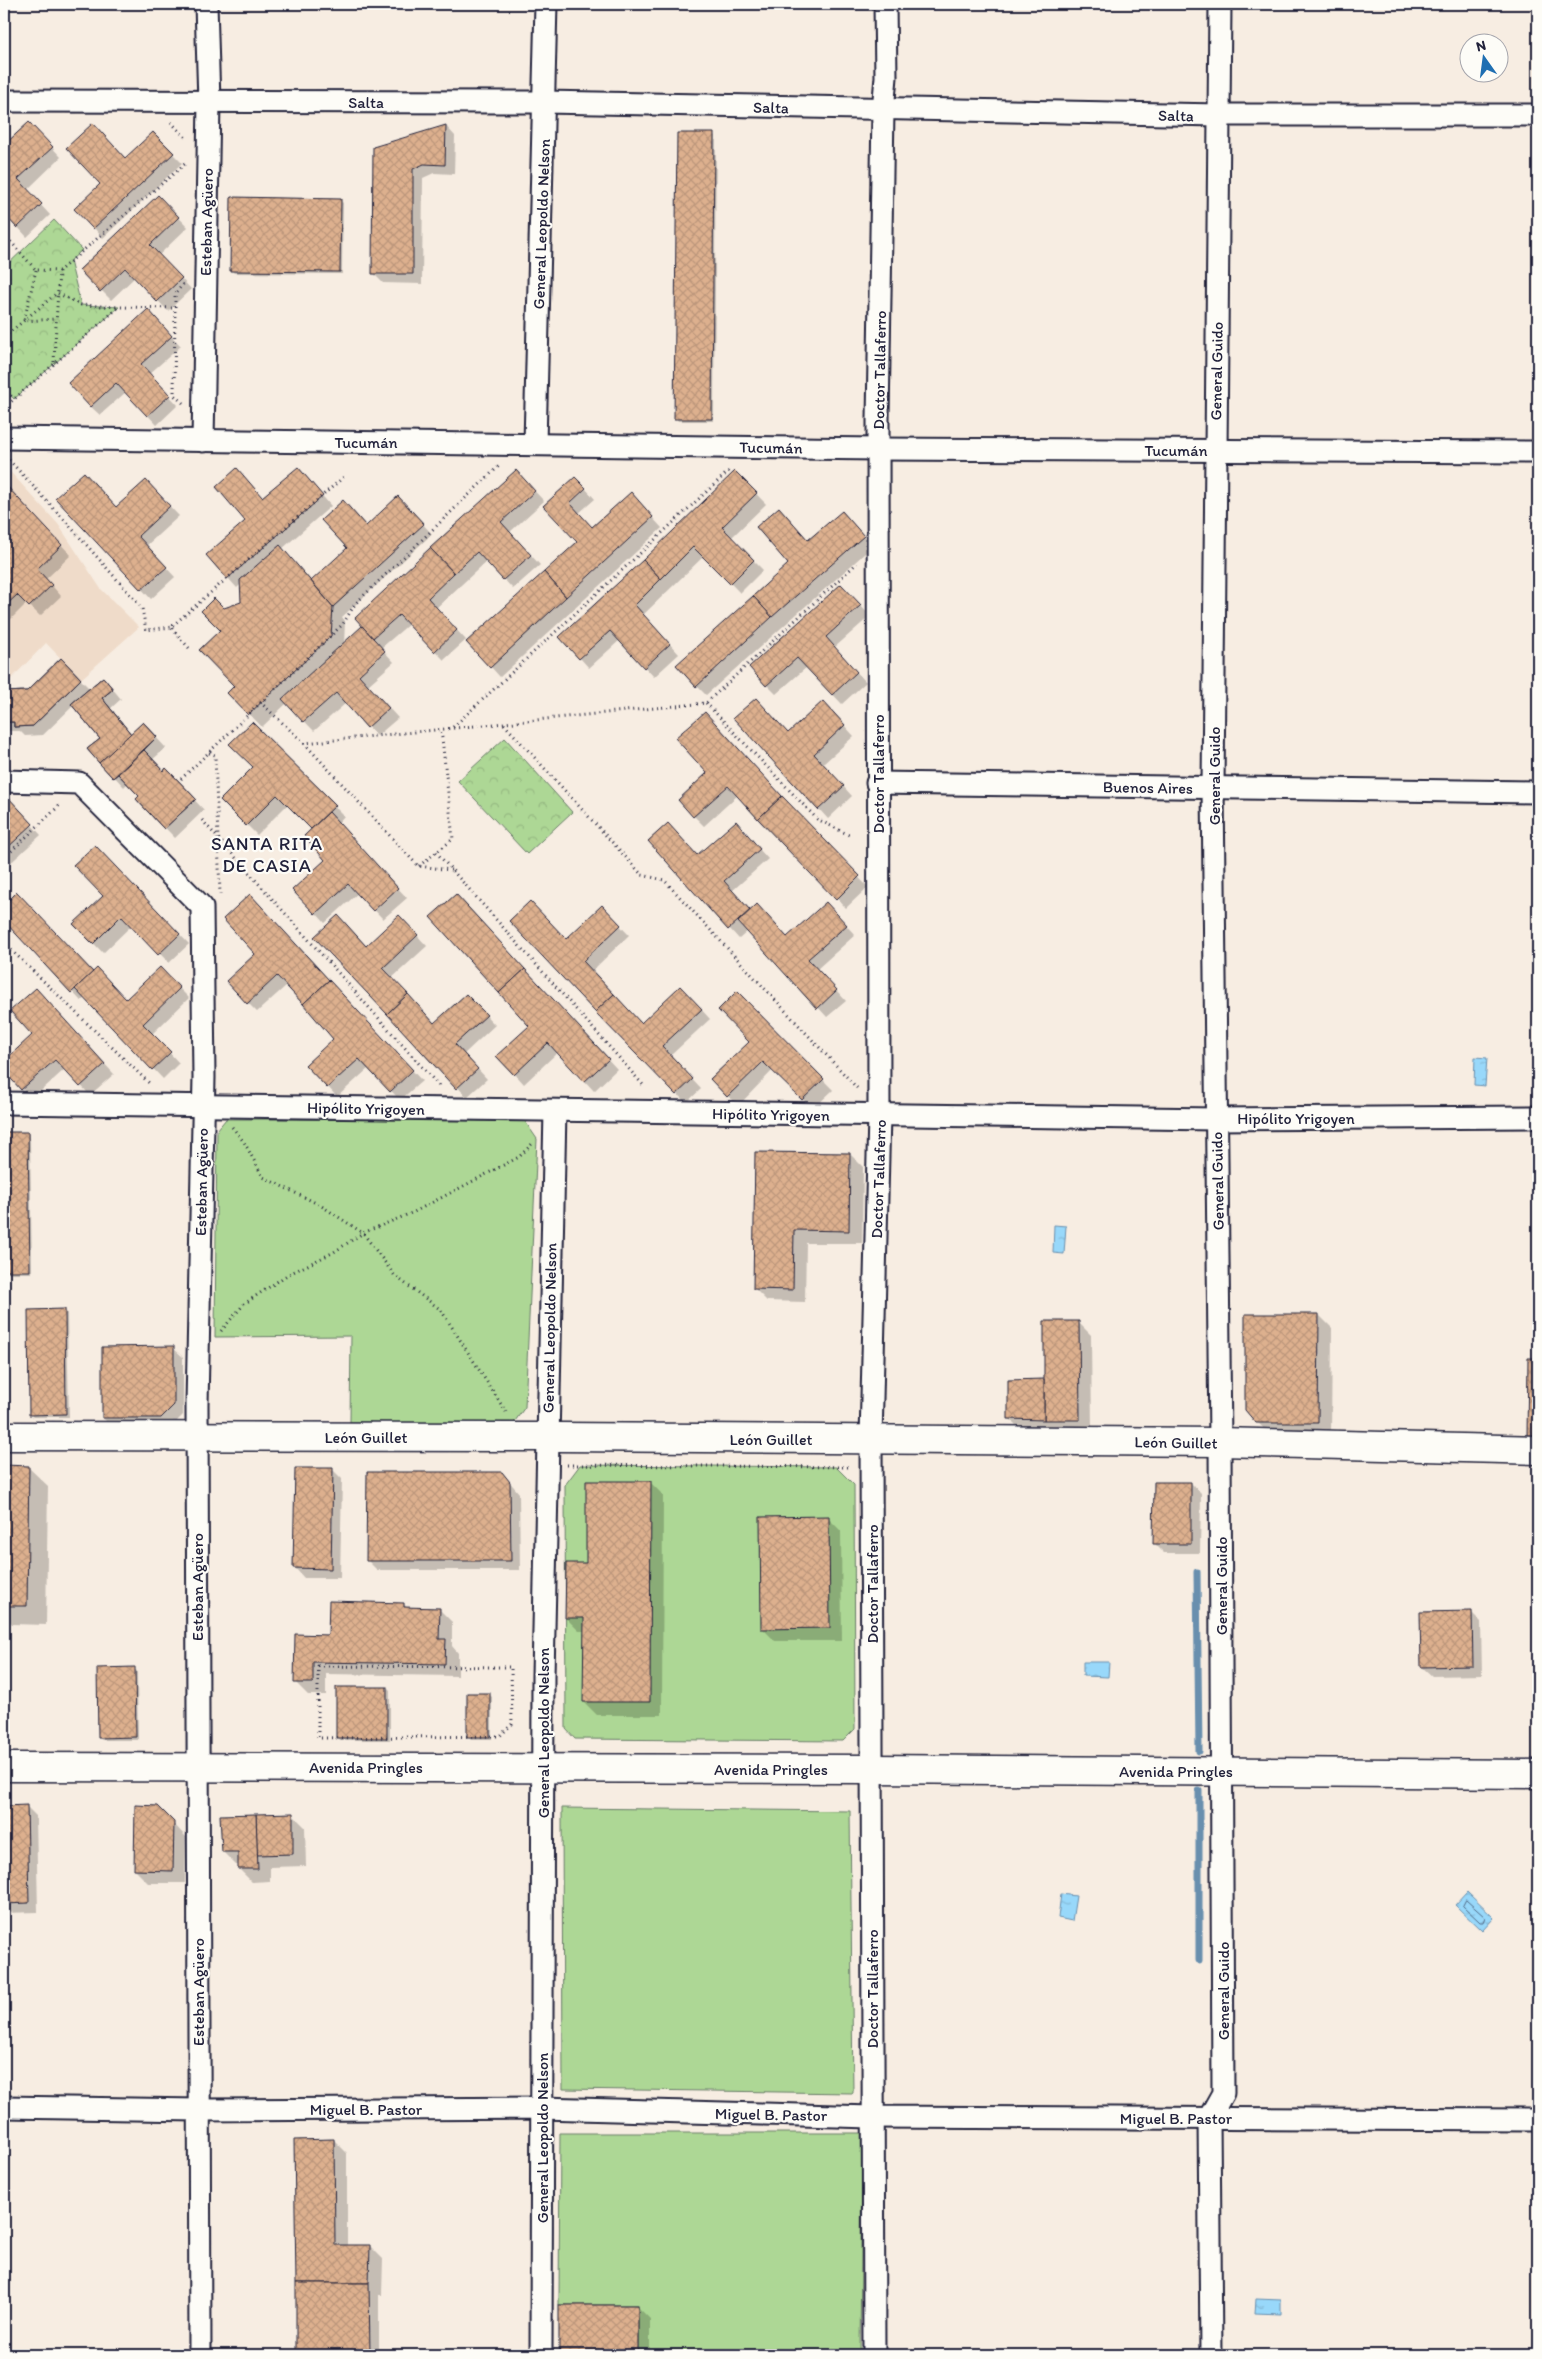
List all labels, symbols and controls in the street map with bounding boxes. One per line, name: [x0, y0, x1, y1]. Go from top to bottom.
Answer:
north arrow: [1460, 32, 1510, 82]
text: N: [1474, 36, 1488, 55]
street label: Salta: [348, 93, 384, 112]
street label: Salta: [753, 98, 789, 117]
street label: Salta: [1158, 106, 1194, 125]
street label: General Leopoldo Nelson: [529, 138, 554, 310]
street label: Esteban Agüero: [196, 168, 217, 276]
street label: Doctor Tallaferro: [869, 310, 890, 430]
street label: General Guido: [1206, 321, 1227, 421]
street label: Tucumán: [334, 433, 398, 452]
street label: Tucumán: [739, 437, 803, 458]
street label: Tucumán: [1144, 441, 1208, 460]
street label: Doctor Tallaferro: [869, 714, 888, 834]
street label: General Guido: [1205, 727, 1224, 825]
street label: Buenos Aires: [1103, 777, 1193, 798]
district label: SANTA RITA DE CASIA: [211, 832, 323, 877]
street label: Hipólito Yrigoyen: [307, 1098, 425, 1119]
street label: Hipólito Yrigoyen: [712, 1104, 830, 1125]
street label: Hipólito Yrigoyen: [1237, 1109, 1355, 1128]
street label: Doctor Tallaferro: [867, 1119, 890, 1239]
street label: Esteban Agüero: [191, 1128, 212, 1236]
street label: General Guido: [1207, 1131, 1228, 1231]
street label: General Leopoldo Nelson: [539, 1243, 560, 1413]
street label: León Guillet: [324, 1428, 408, 1447]
street label: León Guillet: [729, 1430, 813, 1449]
street label: León Guillet: [1134, 1432, 1218, 1453]
street label: Doctor Tallaferro: [863, 1524, 882, 1644]
street label: Esteban Agüero: [188, 1533, 207, 1641]
street label: General Guido: [1212, 1537, 1231, 1635]
street label: General Leopoldo Nelson: [534, 1648, 553, 1818]
street label: Avenida Pringles: [309, 1758, 423, 1777]
street label: Avenida Pringles: [714, 1760, 828, 1779]
street label: Avenida Pringles: [1119, 1762, 1233, 1781]
street label: Doctor Tallaferro: [863, 1929, 882, 2049]
street label: Esteban Agüero: [189, 1938, 208, 2046]
street label: General Guido: [1214, 1942, 1233, 2040]
street label: General Leopoldo Nelson: [533, 2053, 552, 2223]
street label: Miguel B. Pastor: [310, 2100, 423, 2119]
street label: Miguel B. Pastor: [715, 2104, 828, 2125]
street label: Miguel B. Pastor: [1120, 2109, 1233, 2128]

